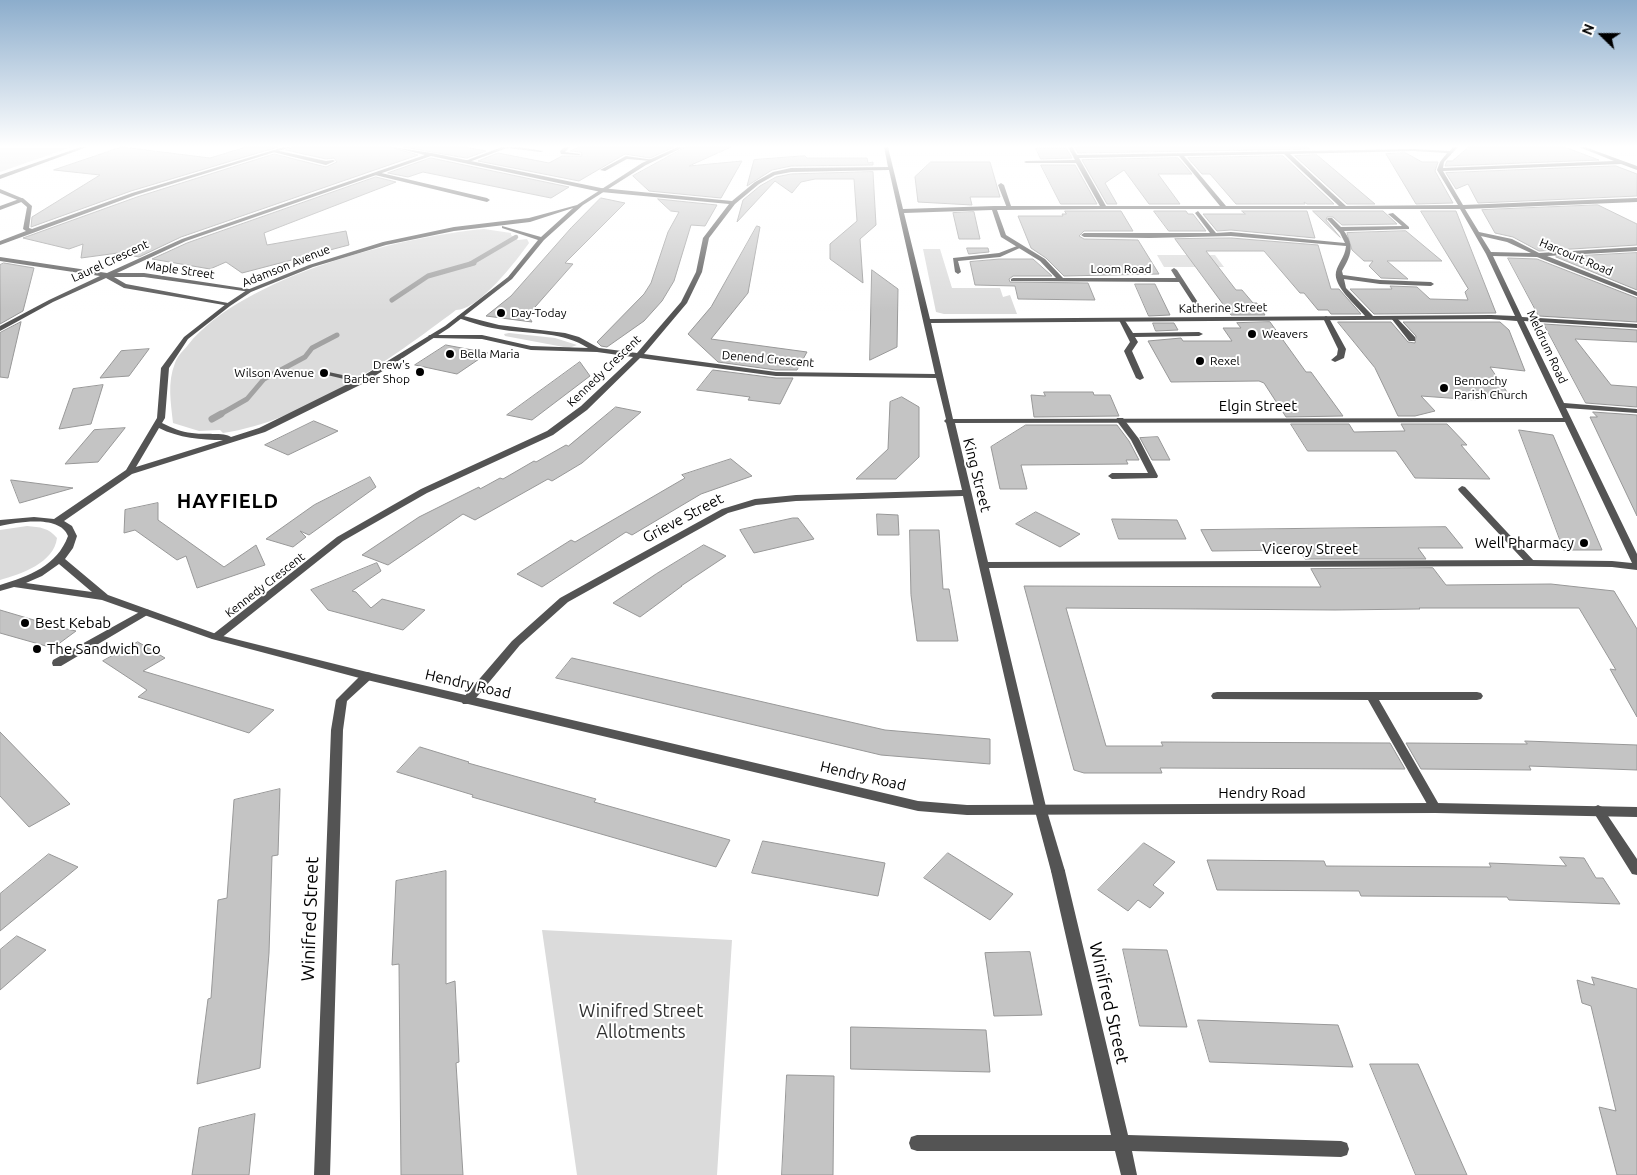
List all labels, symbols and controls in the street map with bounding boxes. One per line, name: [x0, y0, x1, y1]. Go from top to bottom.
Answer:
north arrow: [1577, 10, 1627, 60]
text: N: [1579, 22, 1597, 37]
street label: Harcourt Road: [1537, 235, 1615, 279]
street label: Laurel Crescent: [69, 237, 151, 285]
street label: Adamson Avenue: [240, 242, 332, 290]
street label: Maple Street: [145, 258, 215, 282]
street label: Loom Road: [1091, 262, 1151, 276]
street label: Katherine Street: [1178, 300, 1268, 316]
place label: Day-Today: [511, 306, 566, 320]
marker: Day-Today: [495, 307, 507, 319]
street label: Meldrum Road: [1524, 308, 1570, 386]
place label: Weavers: [1262, 327, 1308, 341]
marker: Weavers: [1246, 328, 1258, 340]
street label: Kennedy Crescent: [564, 332, 644, 410]
place label: Bella Maria: [460, 347, 520, 361]
marker: Bella Maria: [444, 348, 456, 360]
street label: Denend Crescent: [721, 348, 815, 370]
place label: Rexel: [1210, 354, 1240, 368]
marker: Rexel: [1194, 355, 1206, 367]
place label: Drew's Barber Shop: [344, 358, 410, 386]
place label: Wilson Avenue: [234, 366, 314, 380]
marker: Drew's Barber Shop: [414, 366, 426, 378]
marker: Wilson Avenue: [318, 367, 330, 379]
place label: Bennochy Parish Church: [1454, 374, 1528, 402]
marker: Bennochy Parish Church: [1438, 382, 1450, 394]
street label: Elgin Street: [1219, 397, 1297, 415]
street label: King Street: [959, 436, 995, 514]
district label: HAYFIELD: [176, 489, 280, 513]
street label: Grieve Street: [640, 489, 726, 547]
place label: Well Pharmacy: [1475, 534, 1574, 552]
marker: Well Pharmacy: [1578, 537, 1590, 549]
street label: Viceroy Street: [1262, 540, 1358, 558]
street label: Kennedy Crescent: [222, 549, 308, 621]
place label: Best Kebab: [35, 614, 111, 632]
marker: Best Kebab: [19, 617, 31, 629]
place label: The Sandwich Co: [47, 640, 161, 658]
marker: The Sandwich Co: [31, 643, 43, 655]
street label: Hendry Road: [423, 665, 513, 703]
street label: Hendry Road: [818, 757, 908, 795]
street label: Hendry Road: [1218, 784, 1306, 802]
street label: Winifred Street: [297, 856, 323, 982]
street label: Winifred Street: [1084, 940, 1134, 1066]
park label: Winifred Street Allotments: [579, 1000, 703, 1042]

